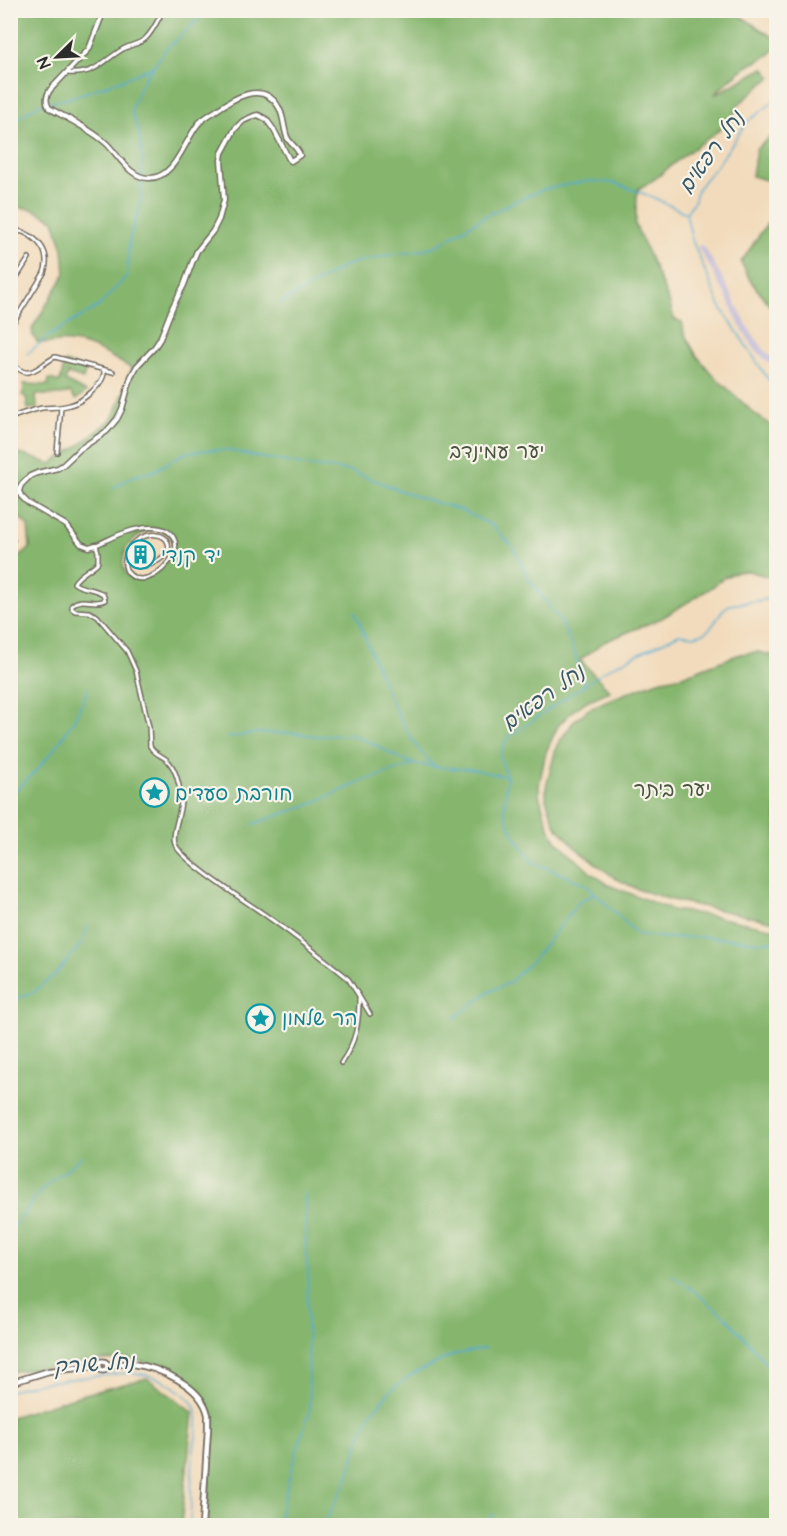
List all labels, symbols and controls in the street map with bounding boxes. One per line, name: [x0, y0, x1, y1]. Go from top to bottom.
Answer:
north arrow: [27, 27, 87, 87]
text: N: [32, 54, 56, 72]
water label: נחל רפאים: [672, 104, 752, 199]
park label: יער עמינדב: [450, 438, 544, 466]
building icon: יד קנדי: [124, 539, 156, 571]
place label: יד קנדי: [161, 542, 221, 570]
water label: נחל רפאים: [496, 657, 592, 737]
park label: יער ביתר: [634, 776, 710, 804]
place icon: חורבת סעדים: [138, 777, 170, 809]
place label: חורבת סעדים: [175, 780, 293, 808]
place icon: הר שלמון: [245, 1002, 277, 1034]
place label: הר שלמון: [282, 1005, 357, 1033]
water label: נחל שורק: [53, 1347, 137, 1382]

